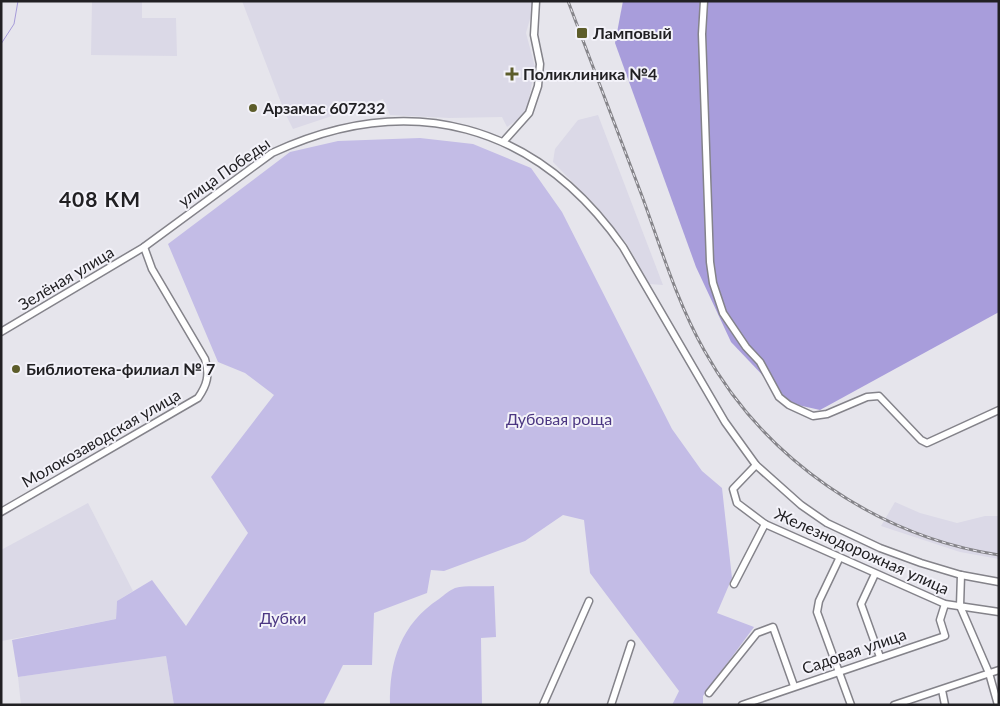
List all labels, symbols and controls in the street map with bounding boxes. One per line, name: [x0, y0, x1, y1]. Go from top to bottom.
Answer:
place label: Ламповый: [592, 23, 672, 42]
marker: Ламповый: [575, 26, 589, 40]
place label: Поликлиника №4: [523, 64, 657, 83]
marker: Поликлиника №4: [505, 67, 519, 81]
place label: Арзамас 607232: [262, 98, 385, 117]
marker: Арзамас 607232: [247, 102, 259, 114]
street label: улица Победы: [174, 133, 273, 210]
district label: 408 КМ: [59, 186, 141, 211]
street label: Зелёная улица: [15, 242, 117, 314]
place label: Библиотека-филиал № 7: [26, 359, 215, 378]
marker: Библиотека-филиал № 7: [10, 363, 22, 375]
street label: Молокозаводская улица: [18, 384, 183, 491]
park label: Дубовая роща: [506, 409, 612, 428]
street label: Железнодорожная улица: [772, 503, 952, 598]
park label: Дубки: [260, 608, 306, 627]
street label: Садовая улица: [799, 624, 908, 677]

